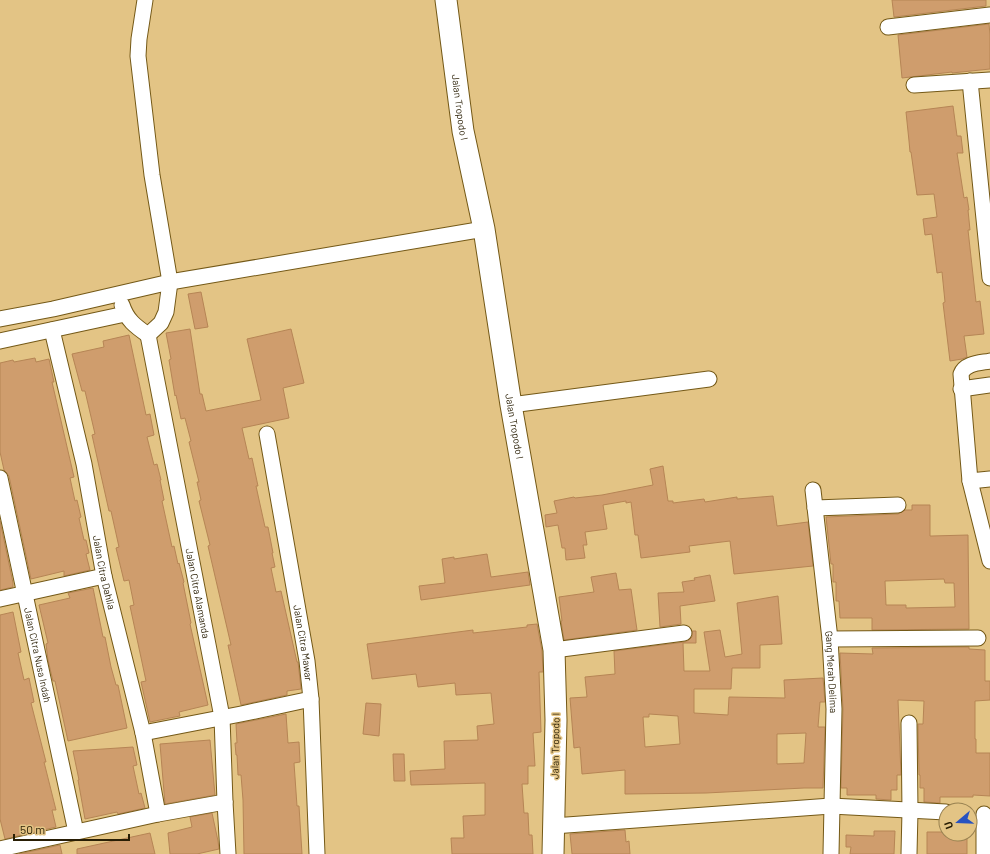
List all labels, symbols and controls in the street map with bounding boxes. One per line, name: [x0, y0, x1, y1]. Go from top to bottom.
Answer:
street label: Jalan Tropodo I: [450, 73, 471, 141]
street label: Jalan Tropodo I: [503, 393, 526, 460]
street label: Jalan Citra Dahlia: [91, 534, 118, 611]
street label: Jalan Citra Alamanda: [183, 547, 213, 639]
street label: Jalan Citra Mawar: [291, 604, 315, 682]
street label: Jalan Citra Nusa Indah: [22, 606, 54, 704]
street label: Gang Merah Delima: [823, 630, 840, 713]
street label: Jalan Tropodo I: [548, 713, 562, 779]
north arrow: [938, 802, 978, 842]
scale bar: [14, 816, 129, 842]
text: U: [941, 820, 955, 831]
text: 50 m: [20, 822, 45, 836]

